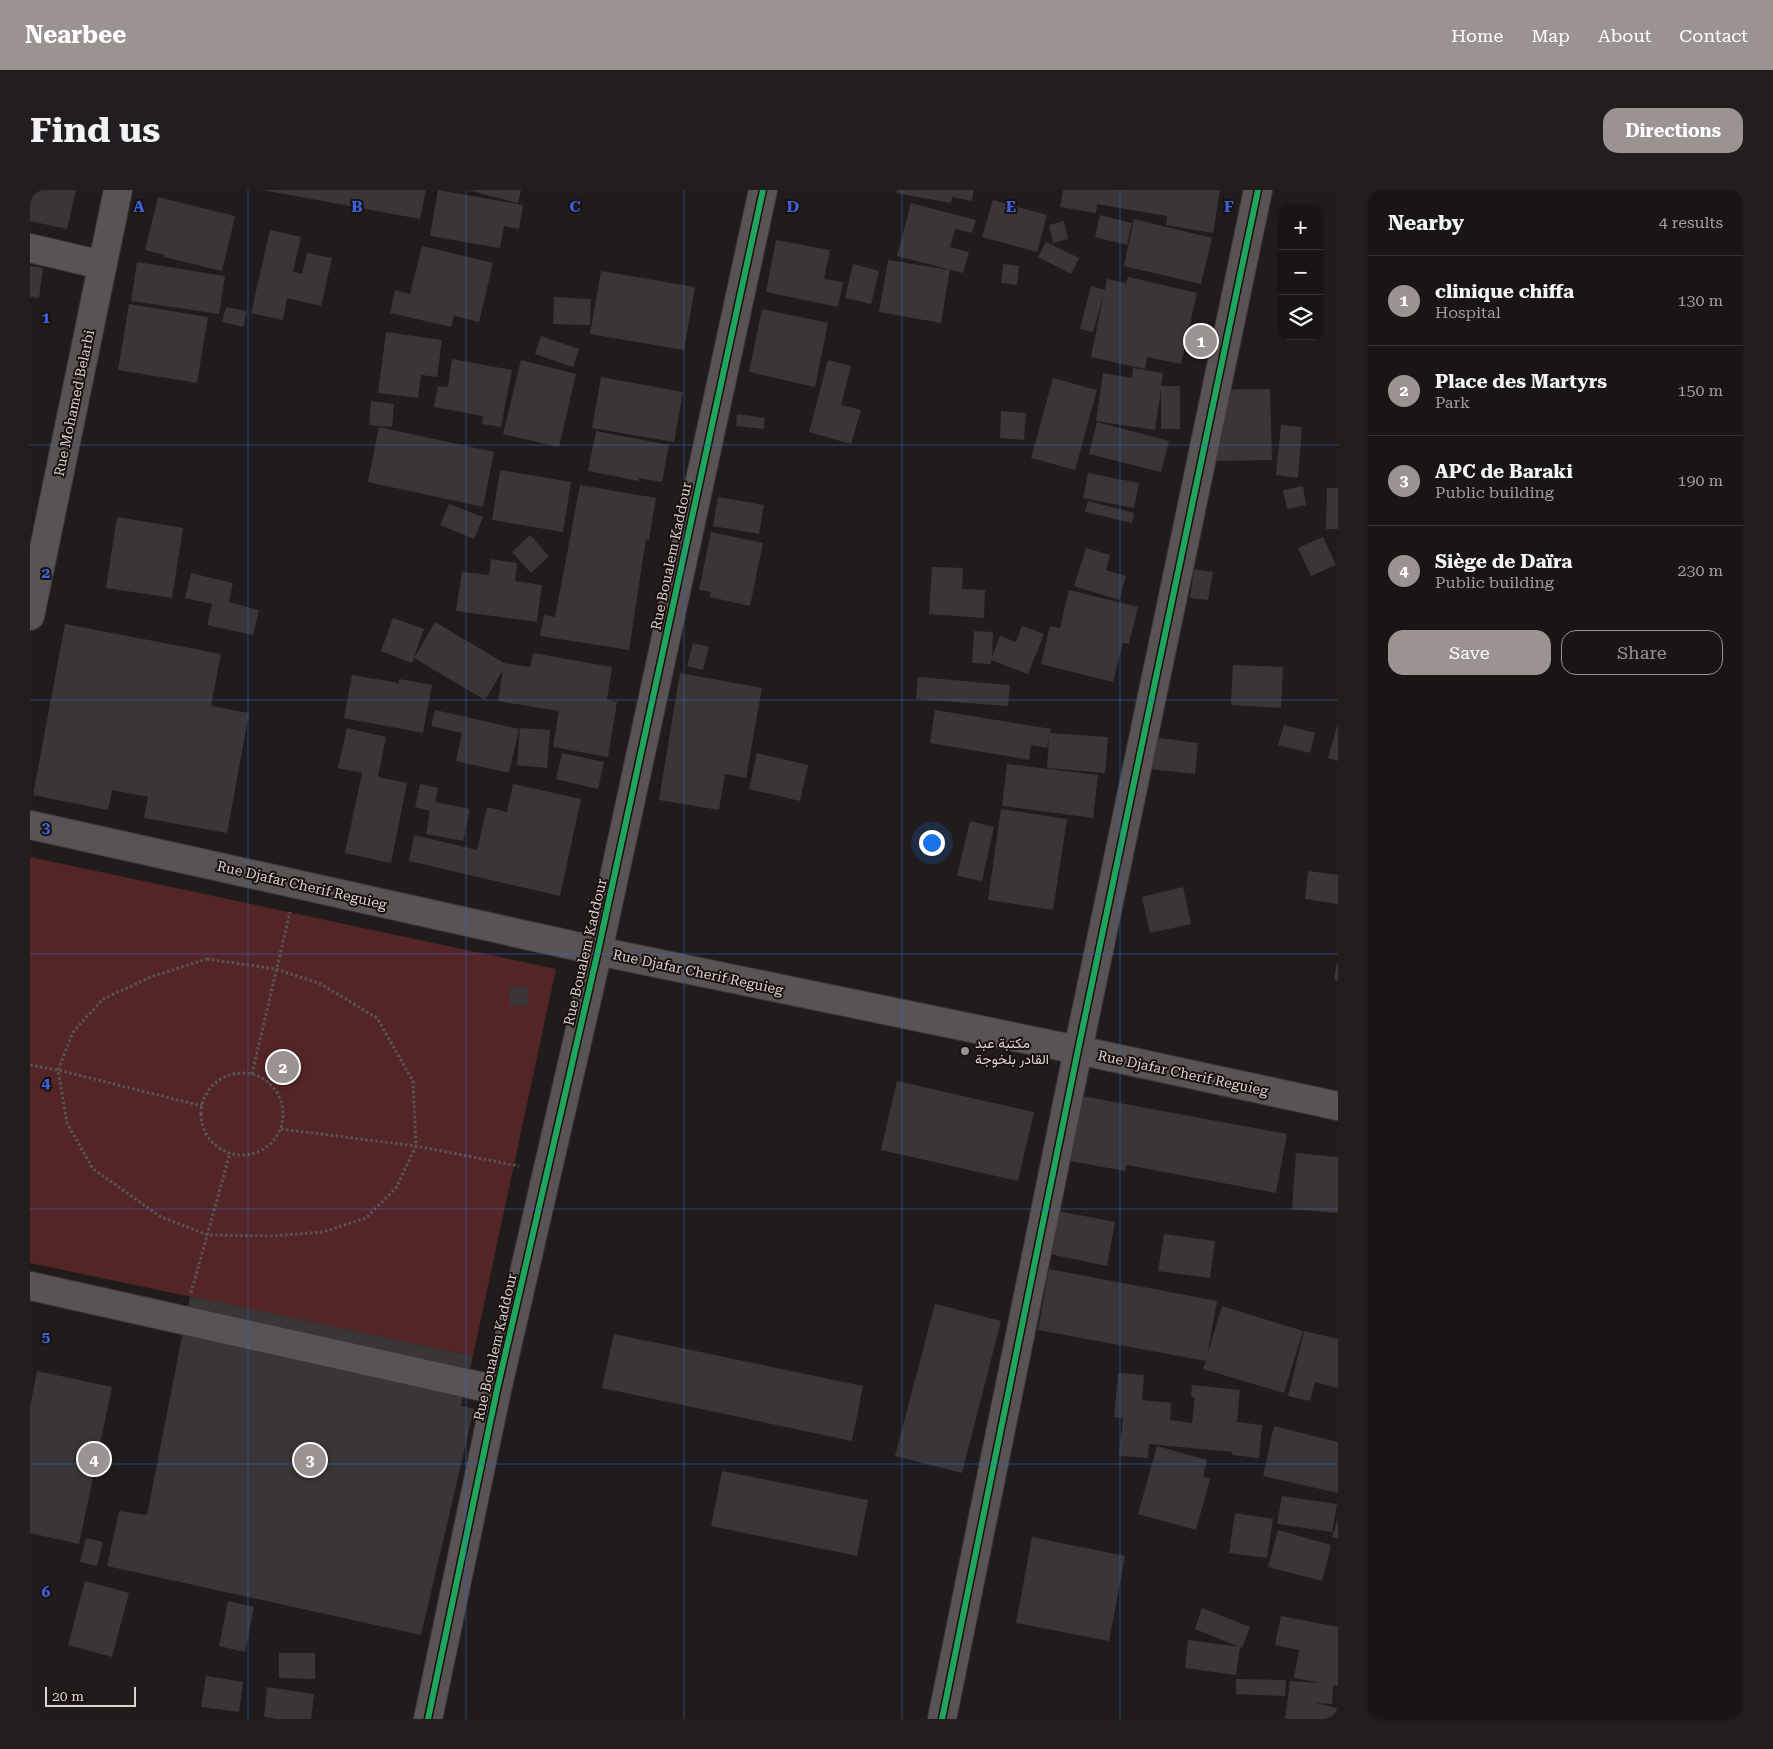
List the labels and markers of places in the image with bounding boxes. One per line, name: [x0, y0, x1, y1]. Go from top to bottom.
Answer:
pin: 1: [1185, 322, 1217, 360]
place label: مكتبة عبد القادر بلخوجة: [975, 1035, 1049, 1068]
marker: مكتبة عبد القادر بلخوجة: [959, 1045, 971, 1057]
pin: 2: [267, 1048, 299, 1086]
pin: 4: [78, 1440, 110, 1478]
pin: 3: [294, 1441, 326, 1479]

